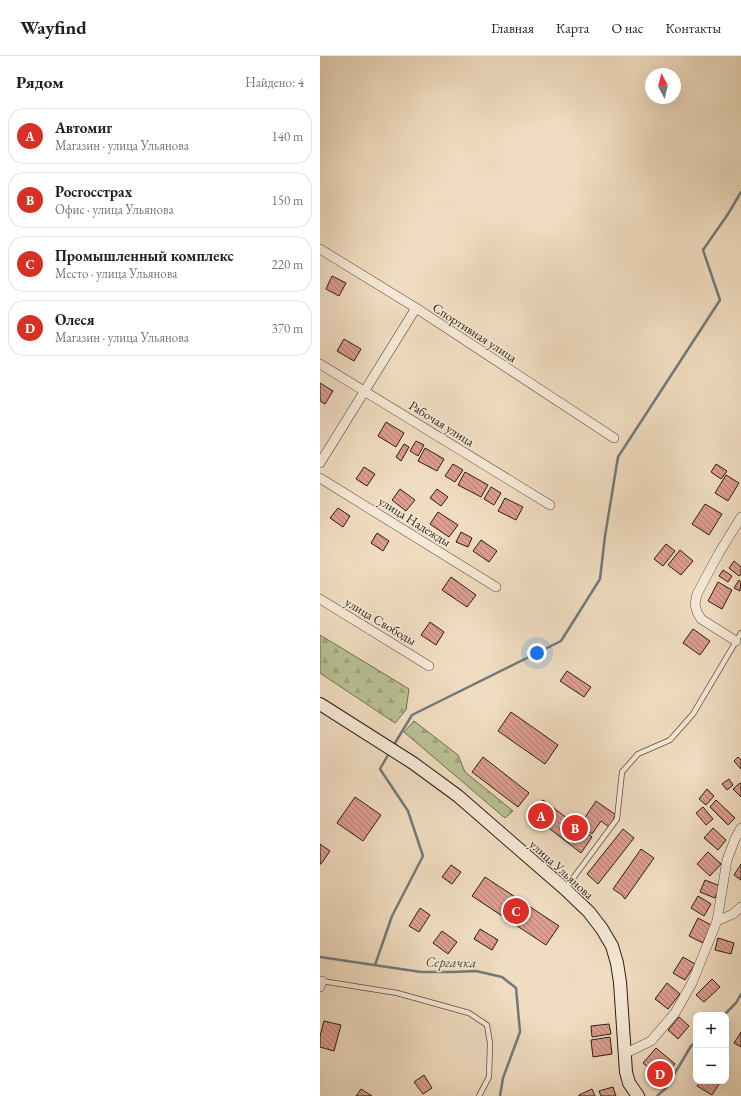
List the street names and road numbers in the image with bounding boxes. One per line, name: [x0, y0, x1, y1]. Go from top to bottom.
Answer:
street label: Спортивная улица: [429, 299, 521, 367]
street label: Рабочая улица: [406, 397, 478, 451]
street label: улица Надежды: [375, 492, 454, 551]
street label: улица Свободы: [342, 593, 420, 649]
street label: улица Ульянова: [526, 836, 598, 903]

